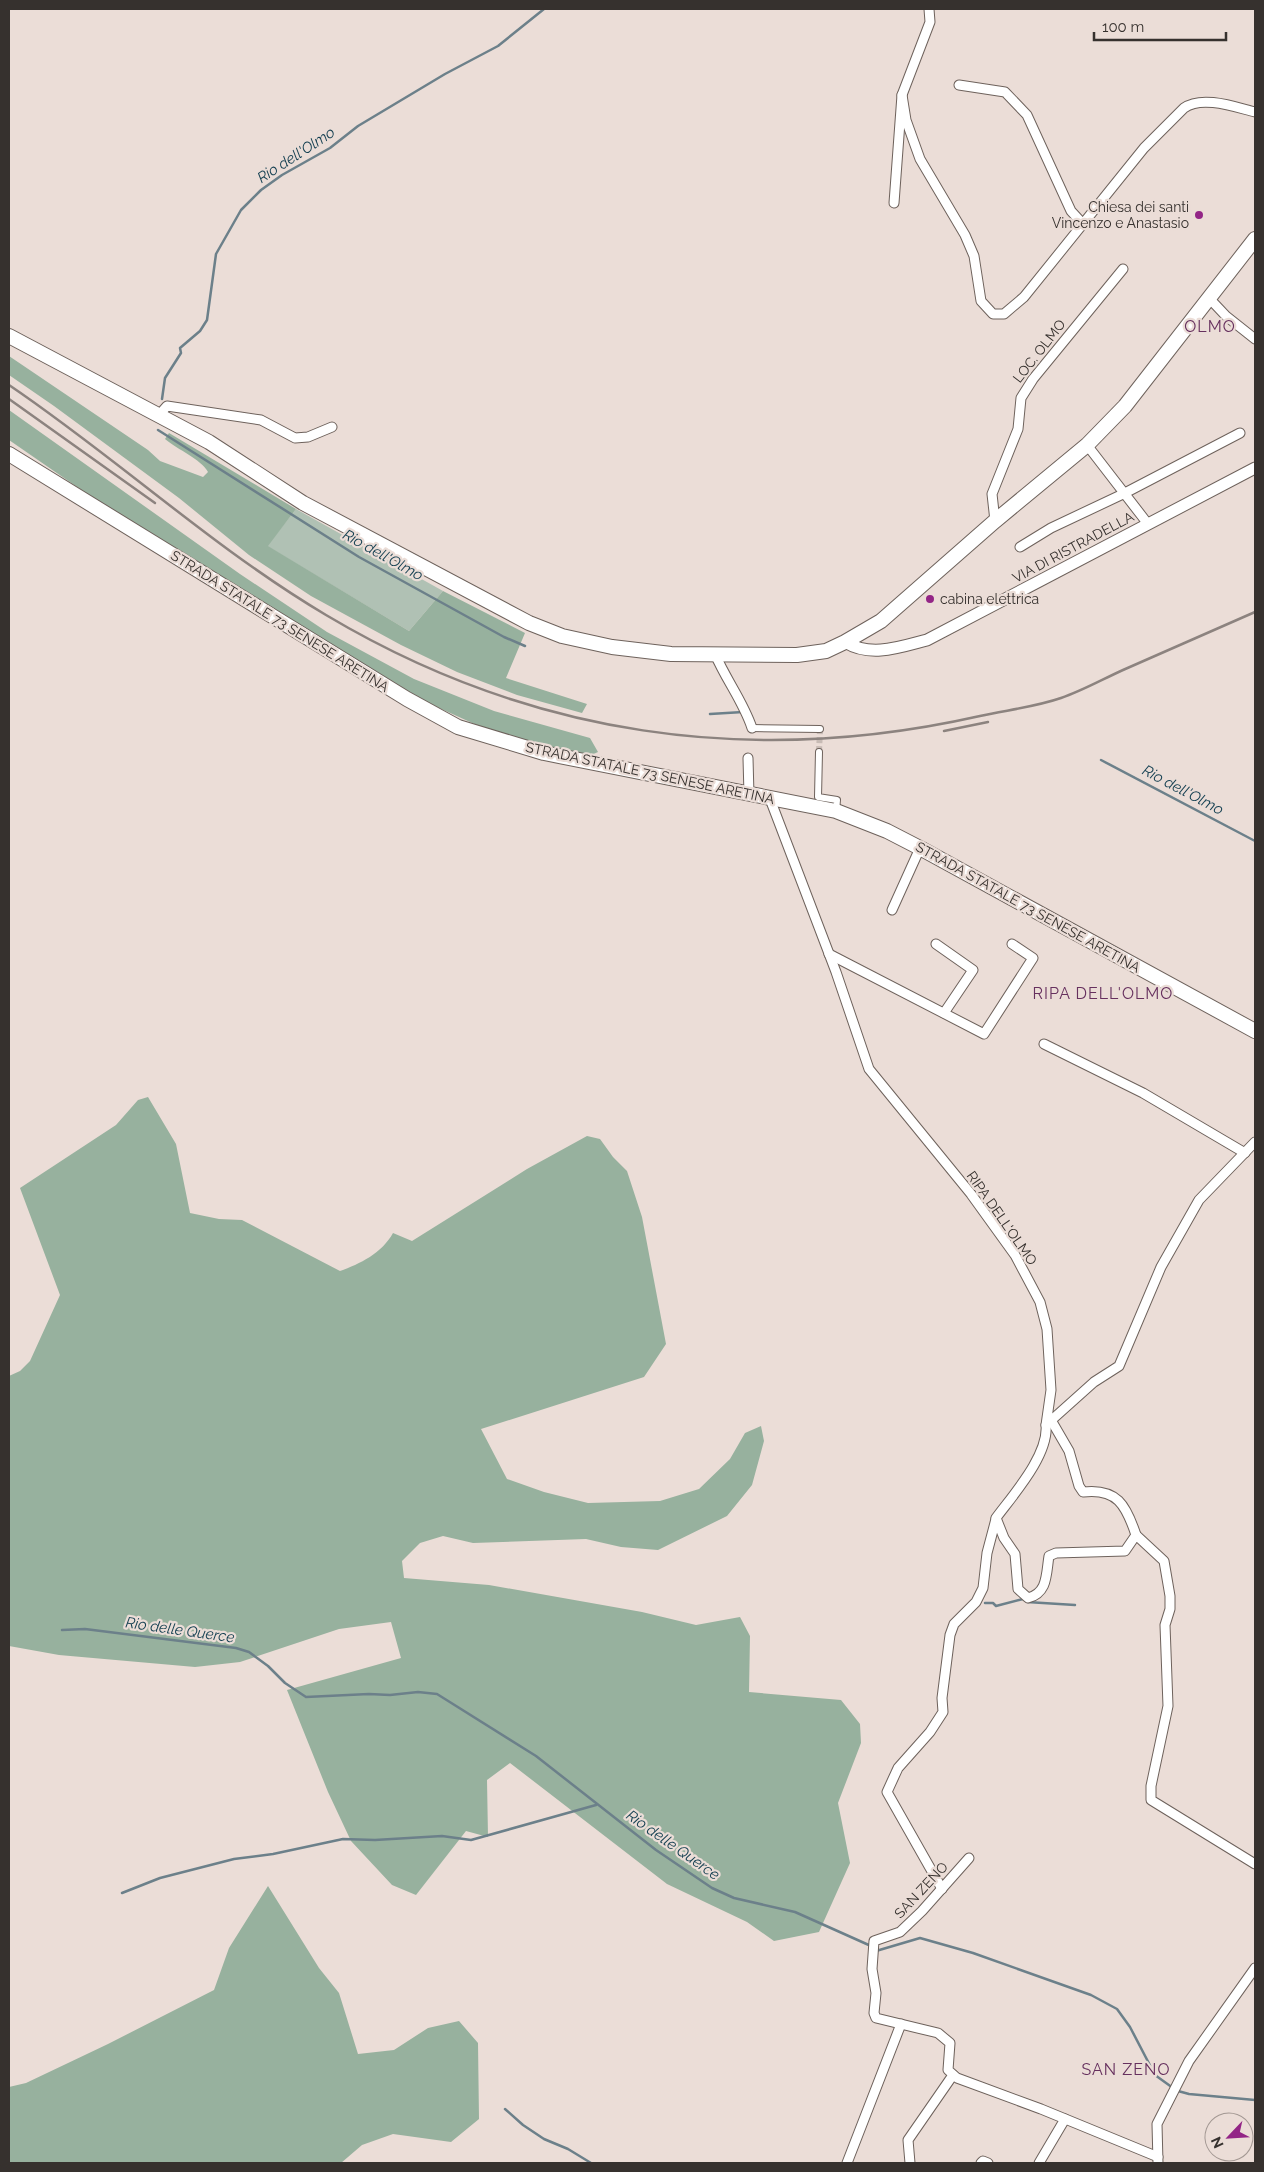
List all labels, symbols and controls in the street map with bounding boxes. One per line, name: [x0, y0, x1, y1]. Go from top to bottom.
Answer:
scale bar: [1094, 10, 1226, 42]
text: 100 m: [1102, 18, 1144, 36]
water label: Rio dell'Olmo: [254, 123, 338, 187]
place label: Chiesa dei santi Vincenzo e Anastasio: [1052, 199, 1189, 231]
marker: Chiesa dei santi Vincenzo e Anastasio: [1193, 209, 1205, 221]
street label: LOC. OLMO: [1009, 316, 1069, 386]
district label: OLMO: [1184, 317, 1236, 336]
street label: VIA DI RISTRADELLA: [1010, 508, 1137, 586]
water label: Rio dell'Olmo: [340, 526, 426, 584]
street label: STRADA STATALE 73 SENESE ARETINA: [168, 547, 392, 695]
place label: cabina elettrica: [940, 591, 1039, 607]
marker: cabina elettrica: [924, 593, 936, 605]
street label: STRADA STATALE 73 SENESE ARETINA: [524, 739, 776, 807]
water label: Rio dell'Olmo: [1139, 761, 1227, 819]
street label: STRADA STATALE 73 SENESE ARETINA: [913, 838, 1143, 976]
district label: RIPA DELL'OLMO: [1033, 984, 1173, 1003]
street label: RIPA DELL'OLMO: [964, 1168, 1040, 1268]
water label: Rio delle Querce: [124, 1613, 236, 1647]
water label: Rio delle Querce: [623, 1806, 723, 1884]
street label: SAN ZENO: [891, 1859, 951, 1921]
district label: SAN ZENO: [1082, 2060, 1170, 2079]
north arrow: [1204, 2112, 1254, 2162]
text: N: [1208, 2134, 1227, 2151]

